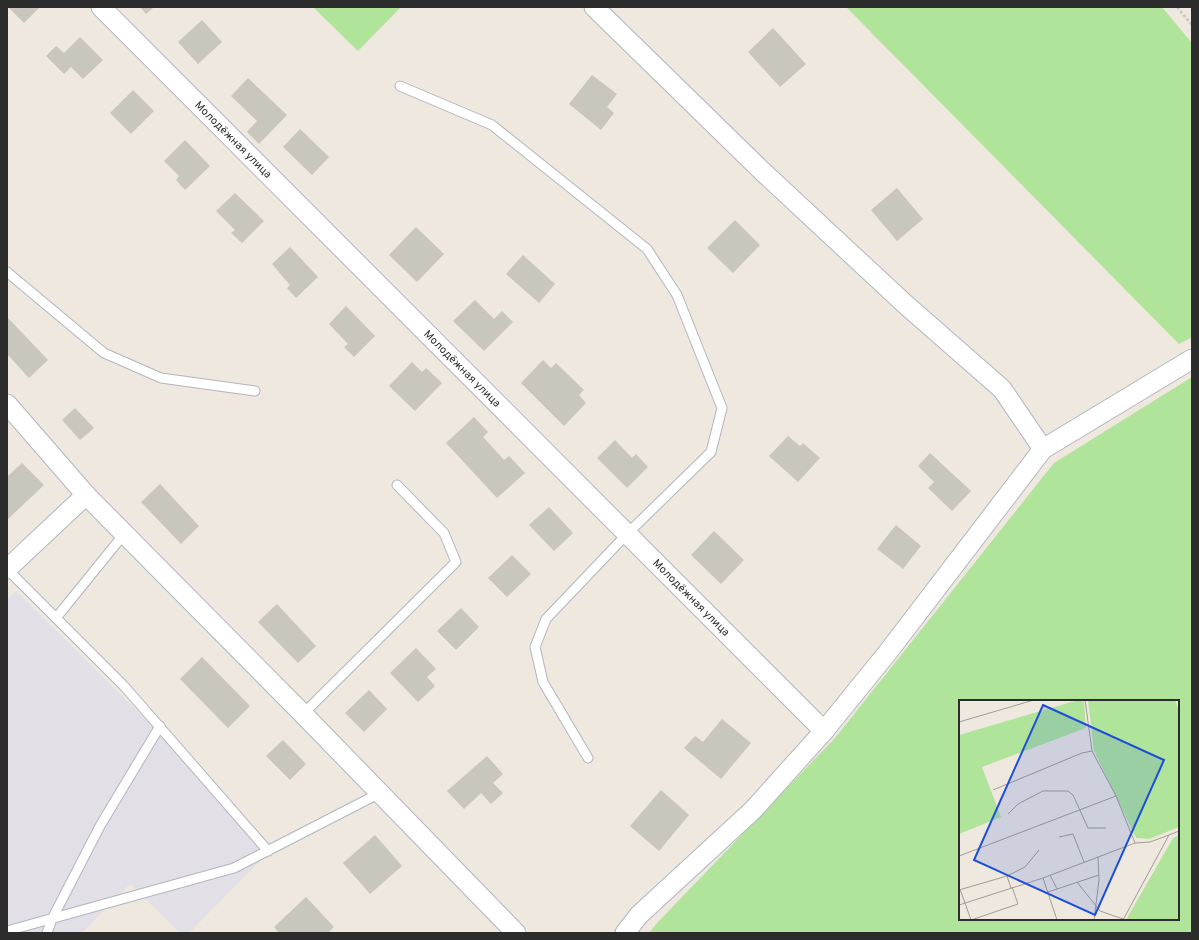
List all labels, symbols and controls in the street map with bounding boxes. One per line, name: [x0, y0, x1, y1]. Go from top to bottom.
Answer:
street label: Молодёжная улица: [192, 99, 275, 182]
street label: Молодёжная улица: [421, 328, 504, 411]
street label: Молодёжная улица: [650, 557, 733, 640]
inset map: [959, 700, 1179, 920]

